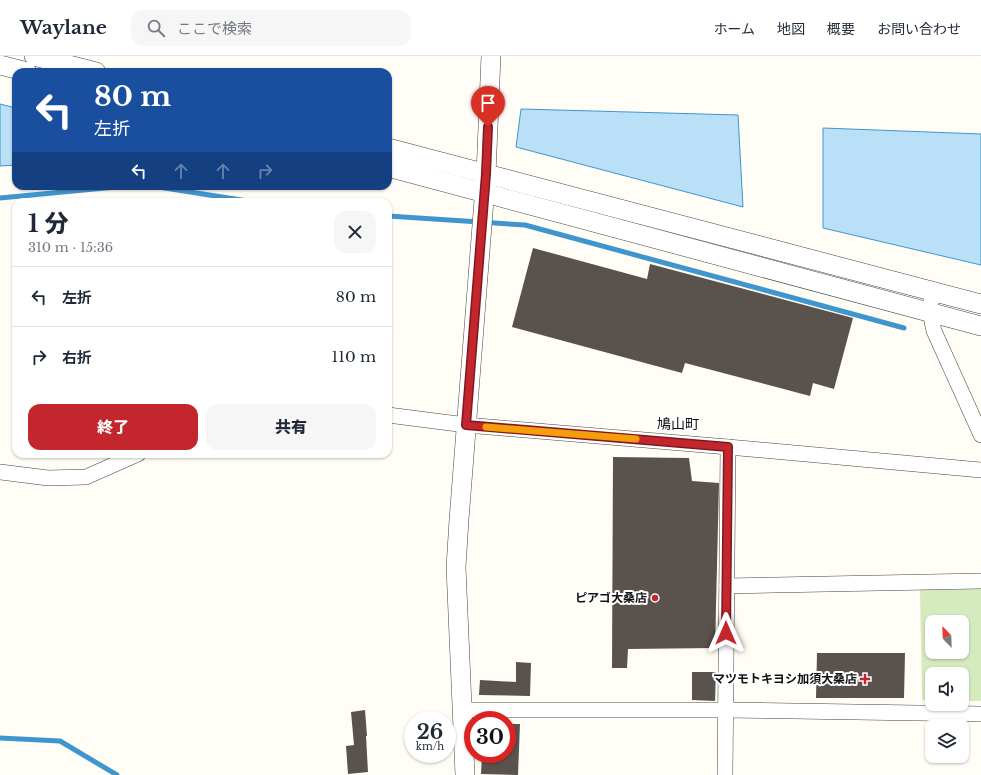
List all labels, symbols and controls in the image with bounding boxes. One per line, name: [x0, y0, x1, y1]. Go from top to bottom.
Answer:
search box: [131, 10, 411, 46]
text: Waylane: [20, 16, 107, 39]
icon: search: [145, 17, 167, 39]
text: ここで検索: [177, 19, 252, 38]
text: ホーム: [713, 20, 755, 38]
text: 地図: [777, 20, 805, 38]
text: 概要: [827, 20, 855, 38]
text: お問い合わせ: [877, 20, 961, 38]
text: 80 m: [94, 79, 171, 114]
icon: left: [28, 84, 80, 136]
pin: [471, 86, 505, 127]
icon: arrive: [477, 92, 499, 114]
text: 左折: [94, 118, 130, 140]
icon: left: [128, 160, 150, 182]
icon: ahead: [170, 160, 192, 182]
icon: ahead: [212, 160, 234, 182]
icon: right: [254, 160, 276, 182]
text: 1 分: [28, 209, 69, 238]
button: close: [334, 211, 376, 253]
text: 310 m · 15:36: [28, 239, 113, 256]
icon: left: [28, 286, 50, 308]
text: 80 m: [336, 287, 376, 306]
text: 左折: [62, 288, 92, 307]
icon: right: [28, 346, 50, 368]
text: 110 m: [332, 347, 376, 366]
text: 右折: [62, 348, 92, 367]
button: 終了: [28, 404, 198, 450]
button: 共有: [206, 404, 376, 450]
district label: 鳩山町: [657, 415, 699, 433]
place label: ピアゴ大桑店: [575, 590, 647, 605]
marker: ピアゴ大桑店: [650, 593, 660, 603]
position arrow: [705, 612, 747, 654]
north arrow: [925, 615, 969, 659]
map controls: [925, 615, 969, 763]
button: sound: [925, 667, 969, 711]
place label: マツモトキヨシ加須大桑店: [713, 671, 857, 686]
marker: マツモトキヨシ加須大桑店: [860, 674, 870, 684]
speed limit sign: 30: [464, 711, 516, 763]
button: layers: [925, 719, 969, 763]
text: 26: [417, 720, 443, 744]
text: km/h: [416, 740, 444, 753]

